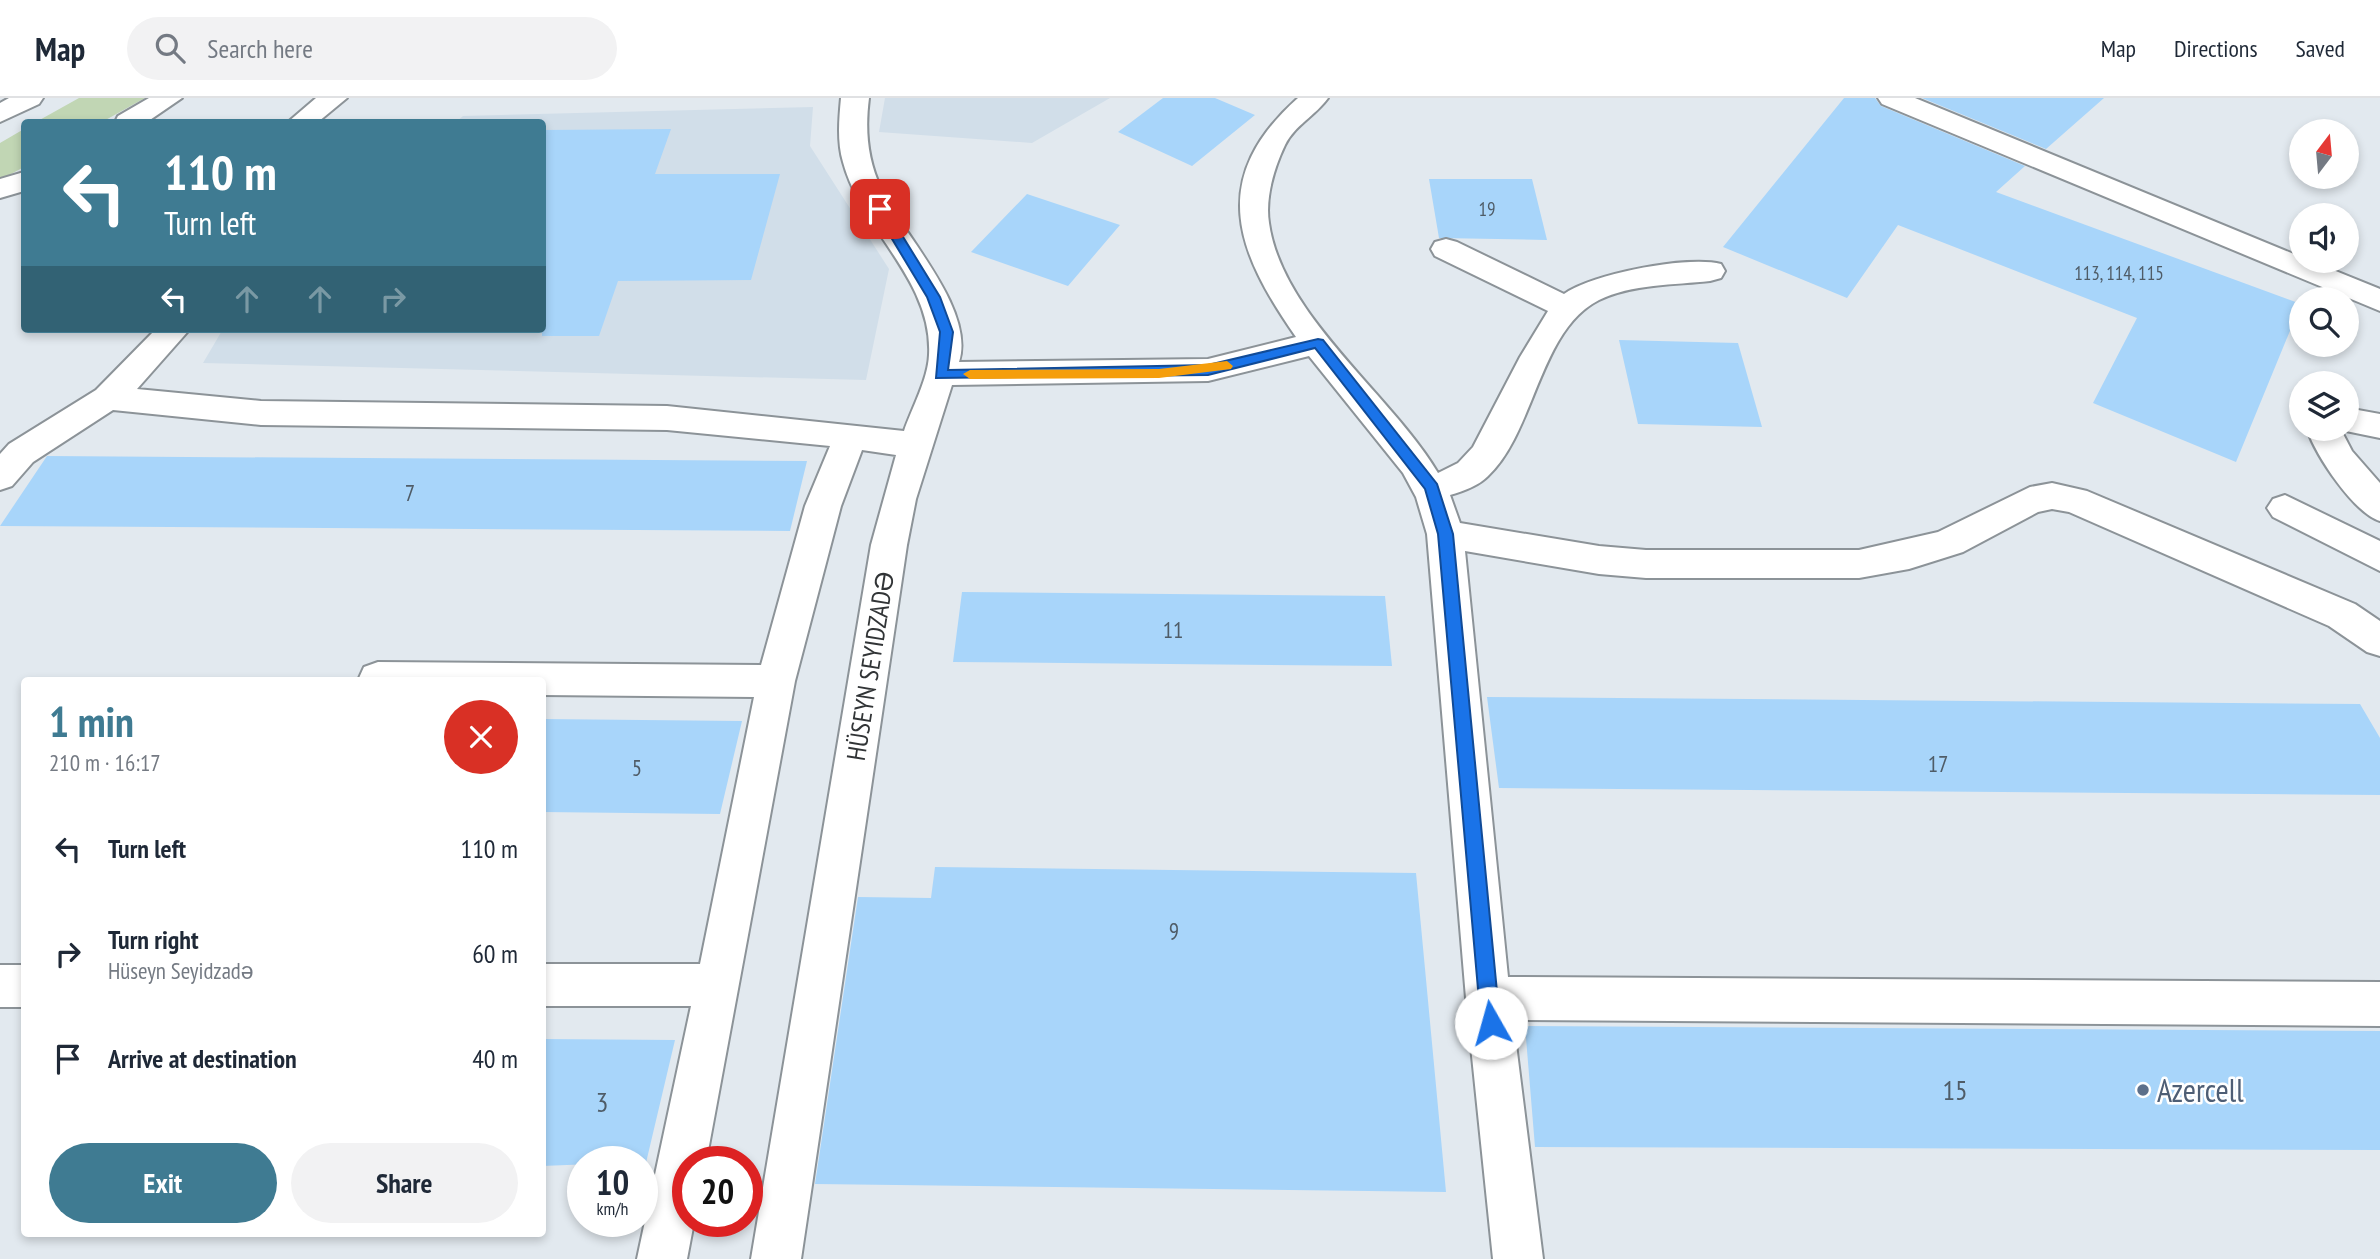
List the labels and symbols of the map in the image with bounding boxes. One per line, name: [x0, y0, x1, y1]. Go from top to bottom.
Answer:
north arrow: [2289, 119, 2359, 189]
pin: [850, 179, 910, 239]
house number: 19: [1478, 197, 1496, 221]
house number: 113, 114, 115: [2074, 261, 2164, 285]
house number: 7: [405, 478, 415, 507]
street label: HÜSEYN SEYIDZADƏ: [839, 569, 901, 763]
house number: 11: [1163, 615, 1183, 644]
house number: 17: [1928, 749, 1948, 778]
house number: 5: [632, 753, 642, 782]
house number: 9: [1169, 916, 1179, 945]
position arrow: [1454, 986, 1528, 1060]
place label: Azercell: [2157, 1069, 2244, 1111]
house number: 15: [1942, 1071, 1968, 1108]
marker: Azercell: [2135, 1082, 2151, 1098]
house number: 3: [596, 1083, 608, 1120]
speed limit sign: 20: [672, 1146, 763, 1237]

